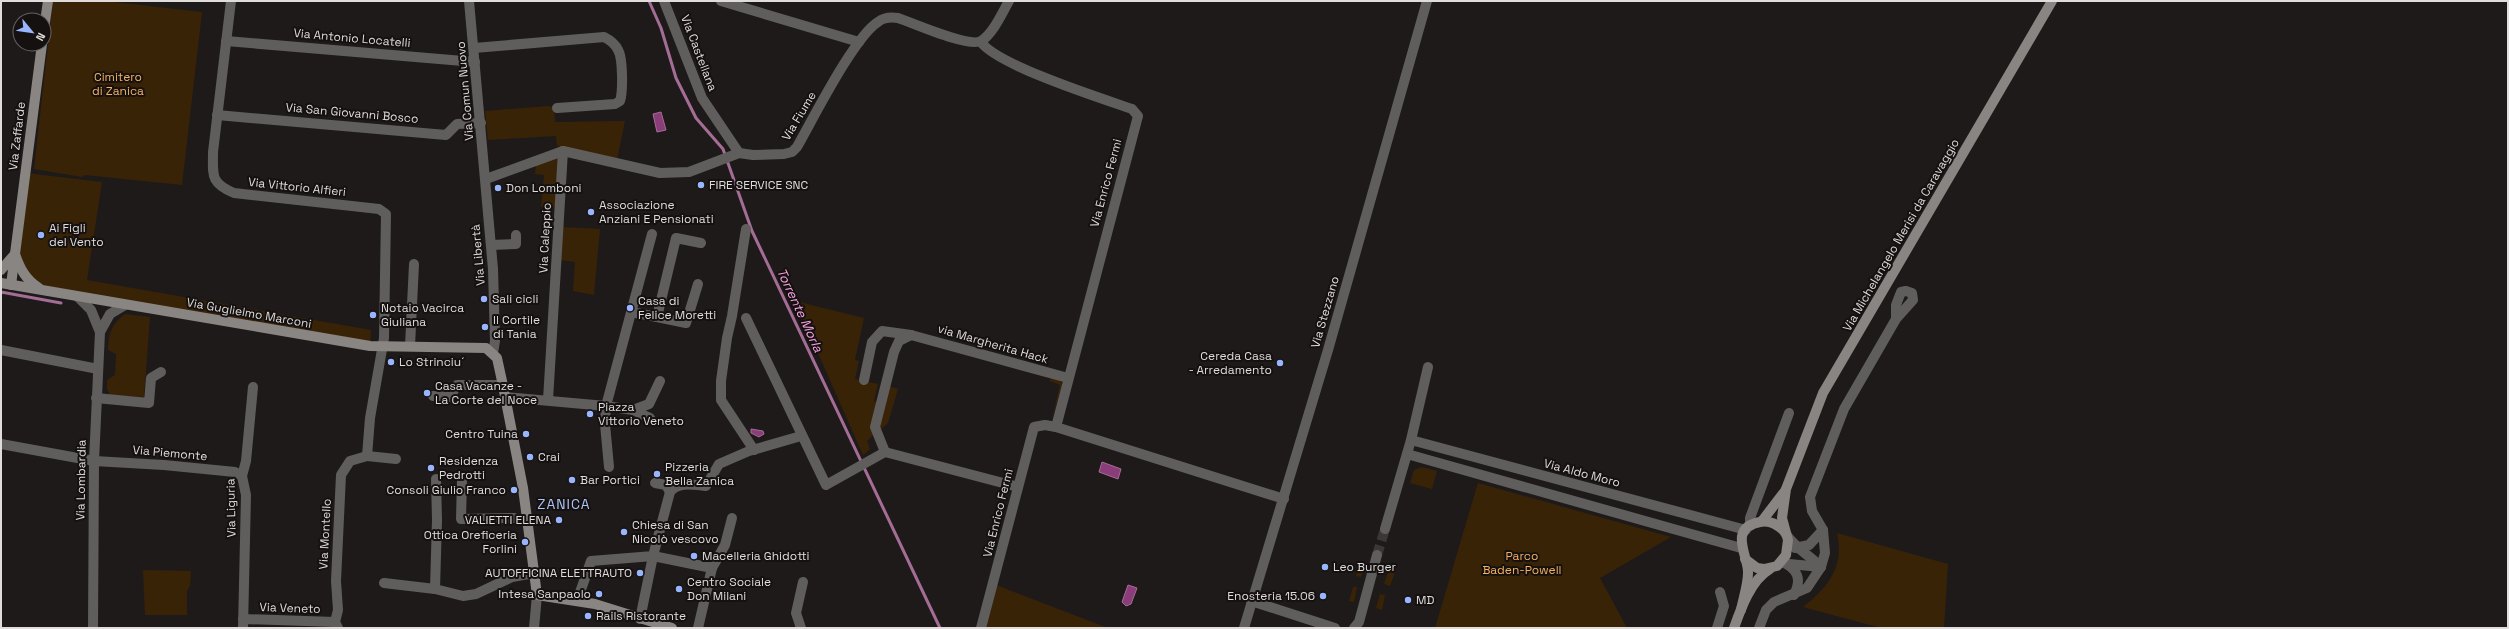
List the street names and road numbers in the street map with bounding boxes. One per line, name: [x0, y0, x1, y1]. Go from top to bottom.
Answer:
street label: Via Castellana: [677, 13, 721, 94]
street label: Via Antonio Locatelli: [293, 25, 411, 51]
street label: Via Comun Nuovo: [453, 41, 477, 141]
street label: Via Fiume: [778, 89, 820, 143]
street label: Via San Giovanni Bosco: [285, 99, 419, 127]
street label: Via Zaffarde: [5, 101, 29, 171]
street label: Via Michelangelo Merisi da Caravaggio: [1839, 136, 1963, 334]
street label: Via Enrico Fermi: [1087, 137, 1126, 229]
street label: Via Vittorio Alfieri: [247, 174, 347, 200]
street label: Via Caleppio: [535, 202, 555, 274]
street label: Via Libertà: [467, 224, 489, 286]
street label: Via Stezzano: [1307, 274, 1343, 350]
street label: Via Guglielmo Marconi: [185, 294, 313, 332]
street label: via Margherita Hack: [936, 321, 1051, 368]
street label: Via Lombardia: [72, 439, 90, 521]
street label: Via Piemonte: [132, 442, 208, 464]
street label: Via Aldo Moro: [1542, 455, 1622, 491]
street label: Via Enrico Fermi: [979, 467, 1017, 559]
street label: Via Liguria: [222, 478, 240, 538]
street label: Via Montello: [315, 498, 335, 570]
street label: Via Veneto: [259, 599, 321, 617]

